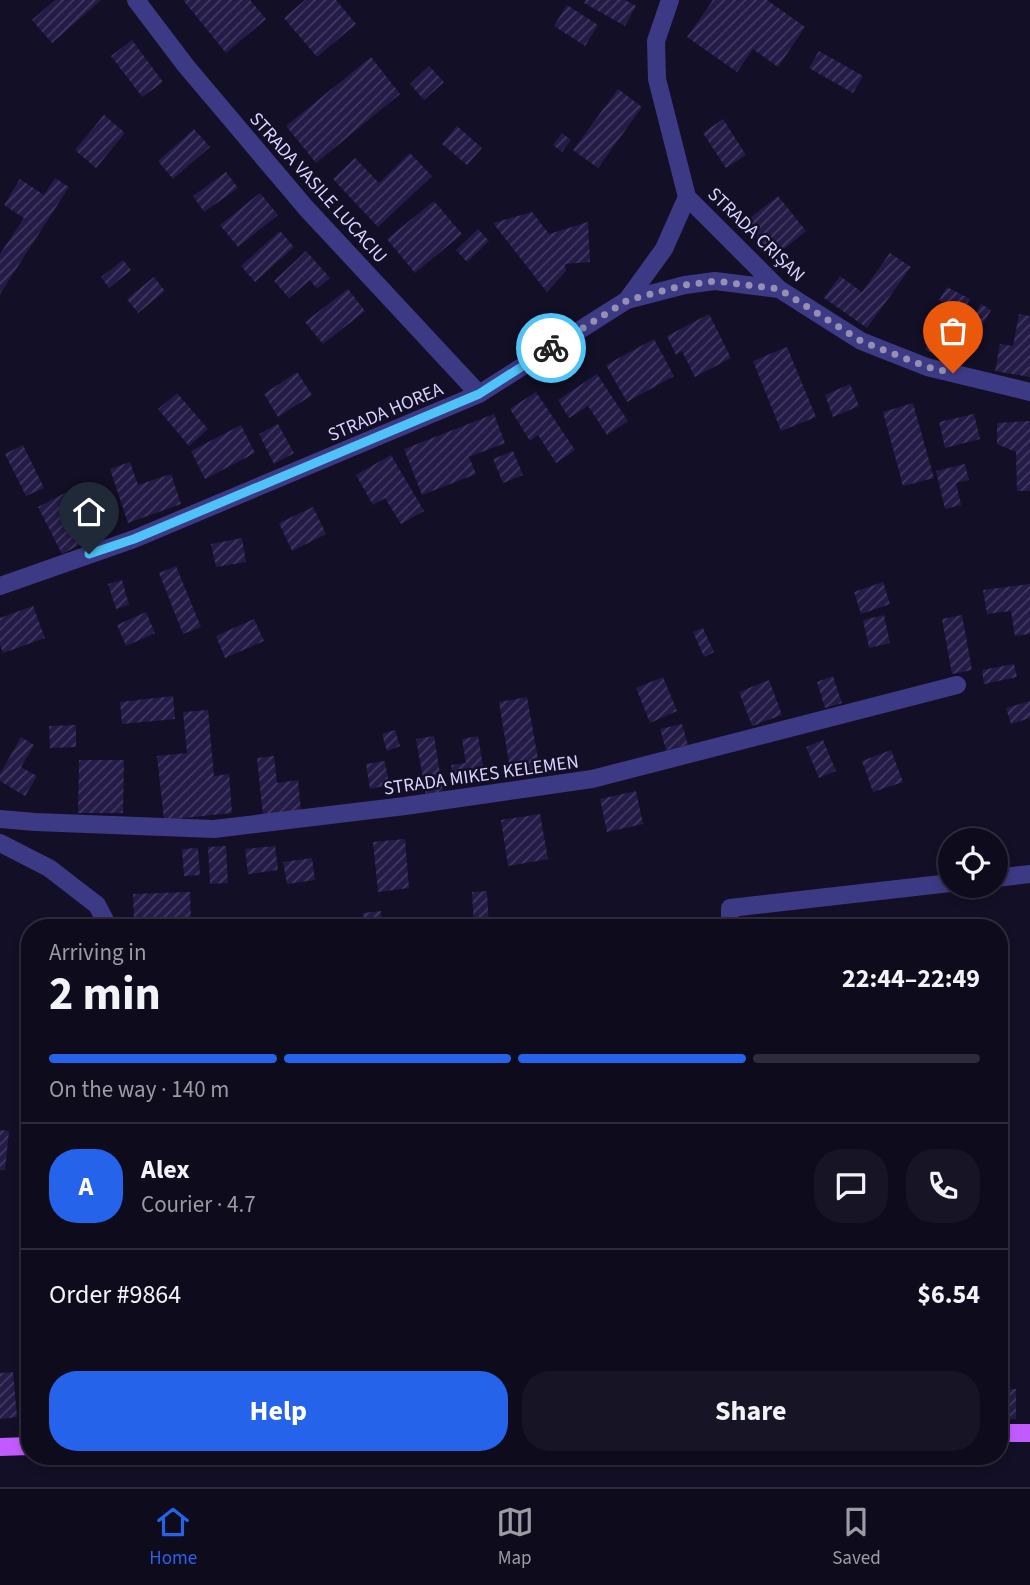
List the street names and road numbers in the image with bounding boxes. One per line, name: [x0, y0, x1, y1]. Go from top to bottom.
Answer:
street label: STRADA VASILE LUCACIU: [243, 107, 393, 269]
street label: STRADA CRIȘAN: [701, 182, 811, 289]
street label: STRADA HOREA: [324, 376, 448, 449]
street label: STRADA MIKES KELEMEN: [382, 748, 581, 803]

